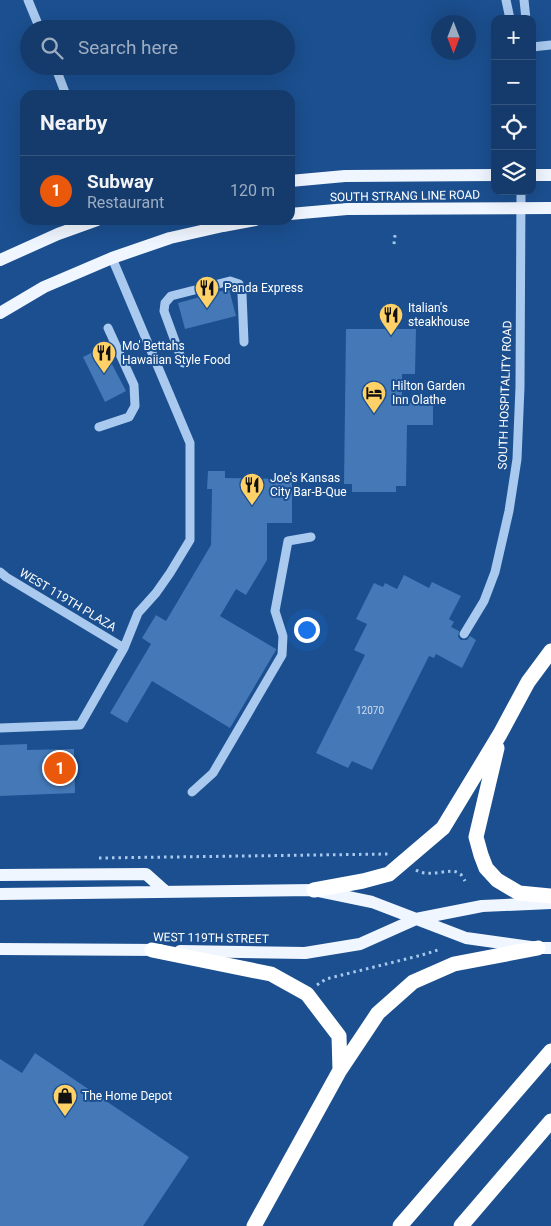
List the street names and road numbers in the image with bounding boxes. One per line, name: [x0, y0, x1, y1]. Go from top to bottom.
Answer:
street label: SOUTH STRANG LINE ROAD: [330, 188, 480, 204]
street label: SOUTH HOSPITALITY ROAD: [495, 320, 515, 470]
street label: WEST 119TH PLAZA: [17, 566, 119, 635]
street label: WEST 119TH STREET: [153, 930, 269, 946]

